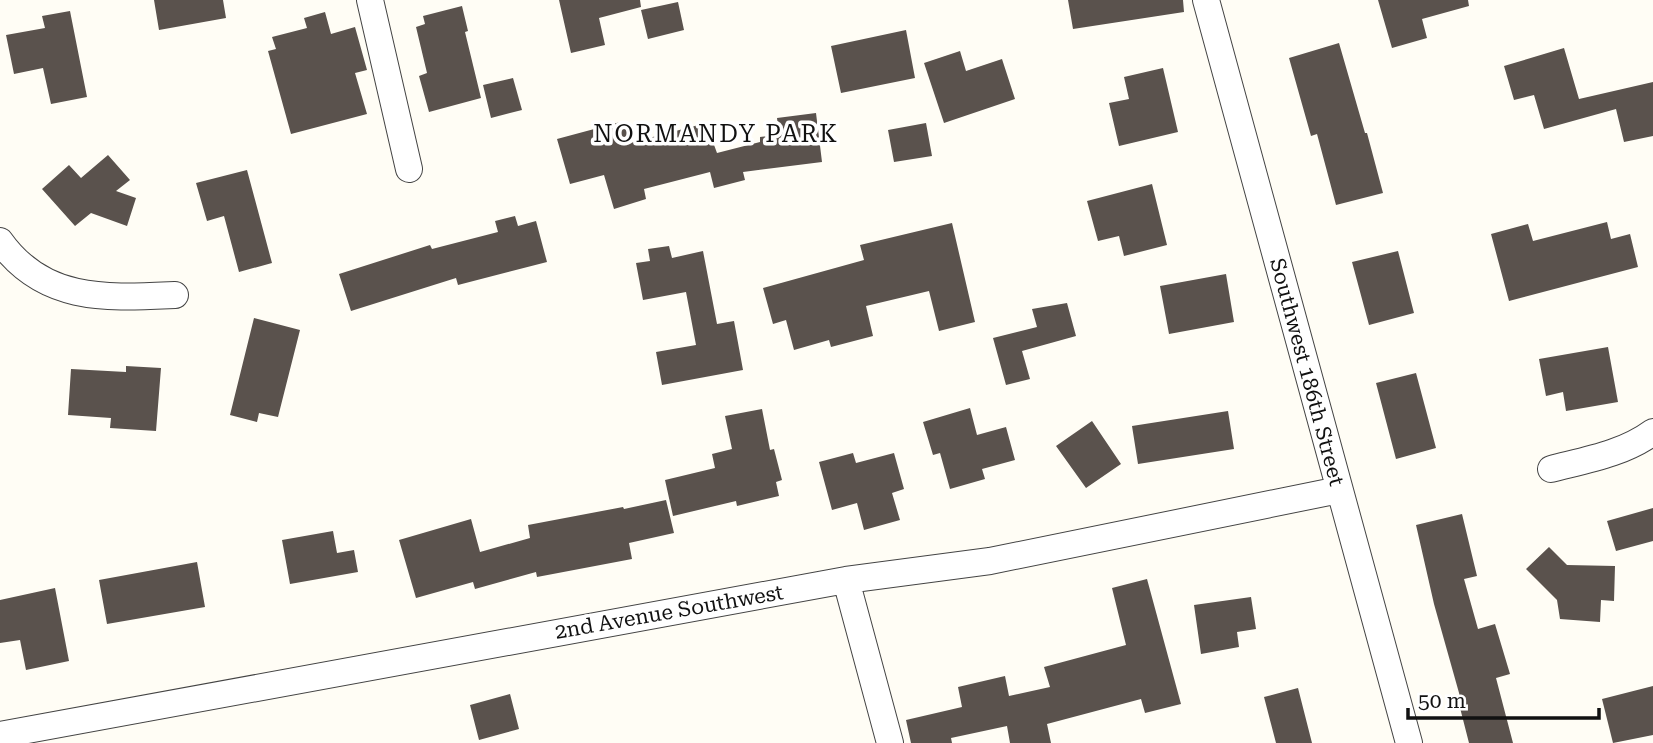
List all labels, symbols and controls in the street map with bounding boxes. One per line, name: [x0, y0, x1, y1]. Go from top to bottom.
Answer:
district label: NORMANDY PARK: [593, 120, 839, 148]
street label: Southwest 186th Street: [1265, 256, 1349, 488]
street label: 2nd Avenue Southwest: [553, 580, 785, 644]
scale bar: [1408, 676, 1599, 720]
text: 50 m: [1418, 689, 1466, 713]

